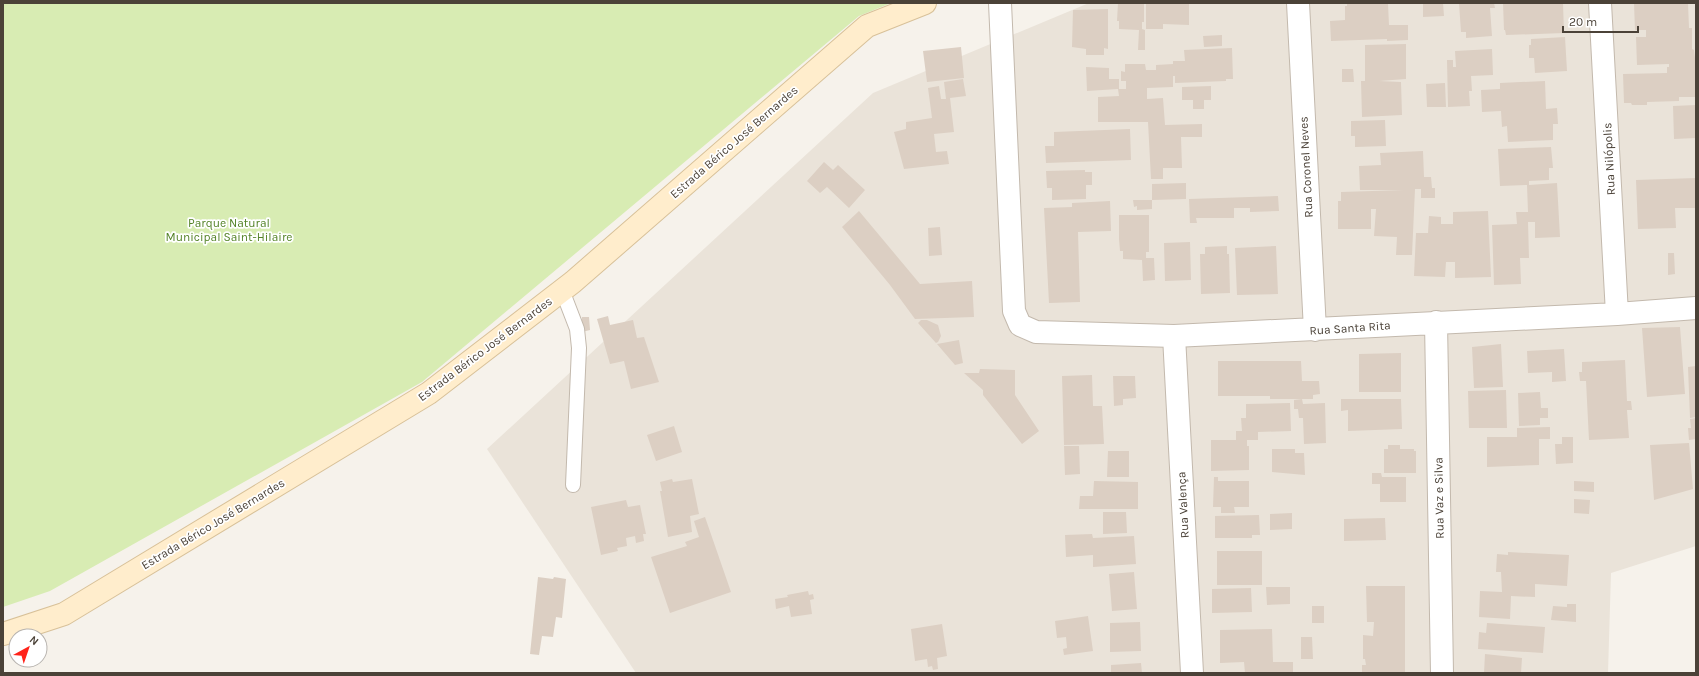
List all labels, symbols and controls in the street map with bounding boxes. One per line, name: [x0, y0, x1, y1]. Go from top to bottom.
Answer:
scale bar: [1563, 8, 1638, 34]
text: 20 m: [1569, 15, 1597, 29]
street label: Estrada Bérico José Bernardes: [667, 83, 801, 201]
street label: Rua Coronel Neves: [1296, 116, 1316, 218]
street label: Rua Nilópolis: [1600, 122, 1618, 196]
park label: Parque Natural Municipal Saint-Hilaire: [166, 216, 292, 244]
street label: Estrada Bérico José Bernardes: [415, 294, 555, 404]
street label: Rua Santa Rita: [1309, 318, 1391, 338]
street label: Rua Vaz e Silva: [1431, 457, 1447, 539]
street label: Rua Valença: [1174, 471, 1192, 539]
street label: Estrada Bérico José Bernardes: [139, 476, 287, 572]
north arrow: [8, 628, 48, 668]
text: N: [27, 633, 41, 648]

